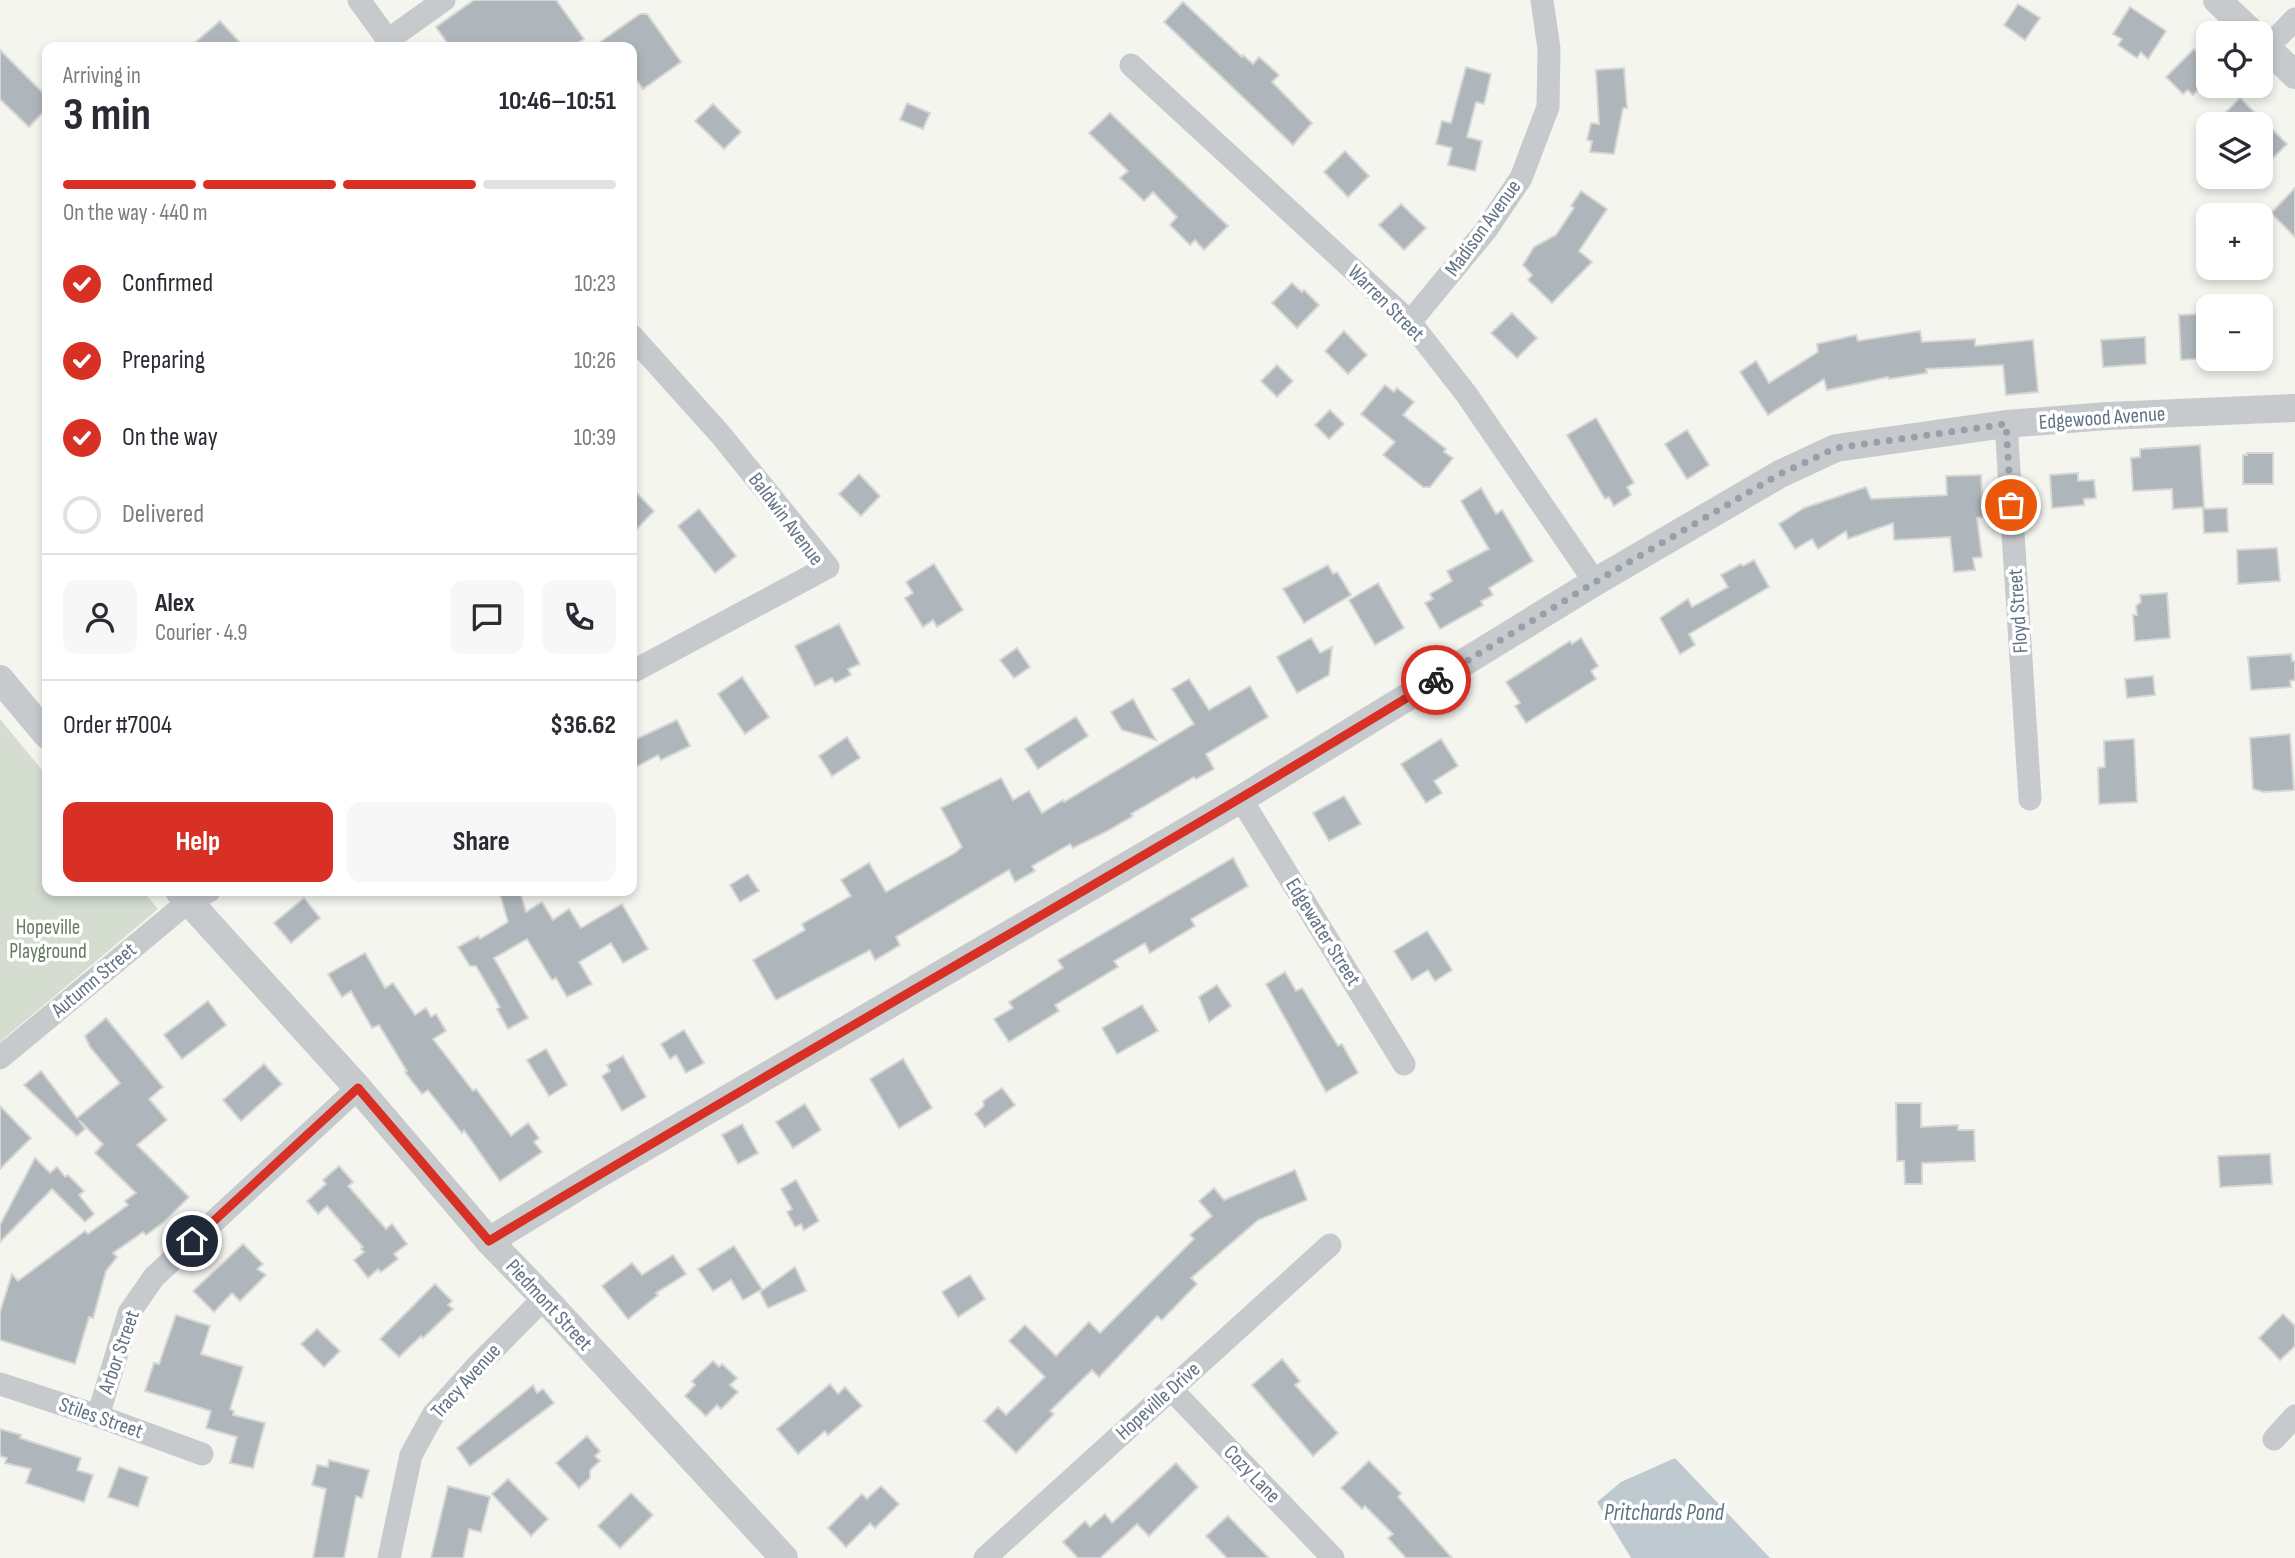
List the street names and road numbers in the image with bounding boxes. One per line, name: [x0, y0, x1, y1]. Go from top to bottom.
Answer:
street label: Madison Avenue: [1440, 175, 1526, 281]
street label: Warren Street: [1343, 260, 1429, 346]
street label: Edgewood Avenue: [2038, 401, 2166, 435]
street label: Baldwin Avenue: [743, 468, 829, 570]
street label: Floyd Street: [2003, 568, 2033, 654]
street label: Edgewater Street: [1280, 874, 1366, 990]
street label: Autumn Street: [46, 937, 142, 1023]
street label: Piedmont Street: [501, 1254, 597, 1356]
street label: Arbor Street: [93, 1307, 145, 1398]
street label: Tracy Avenue: [426, 1339, 506, 1423]
street label: Hopeville Drive: [1111, 1357, 1205, 1445]
street label: Stiles Street: [56, 1392, 146, 1444]
street label: Cozy Lane: [1218, 1440, 1286, 1508]

